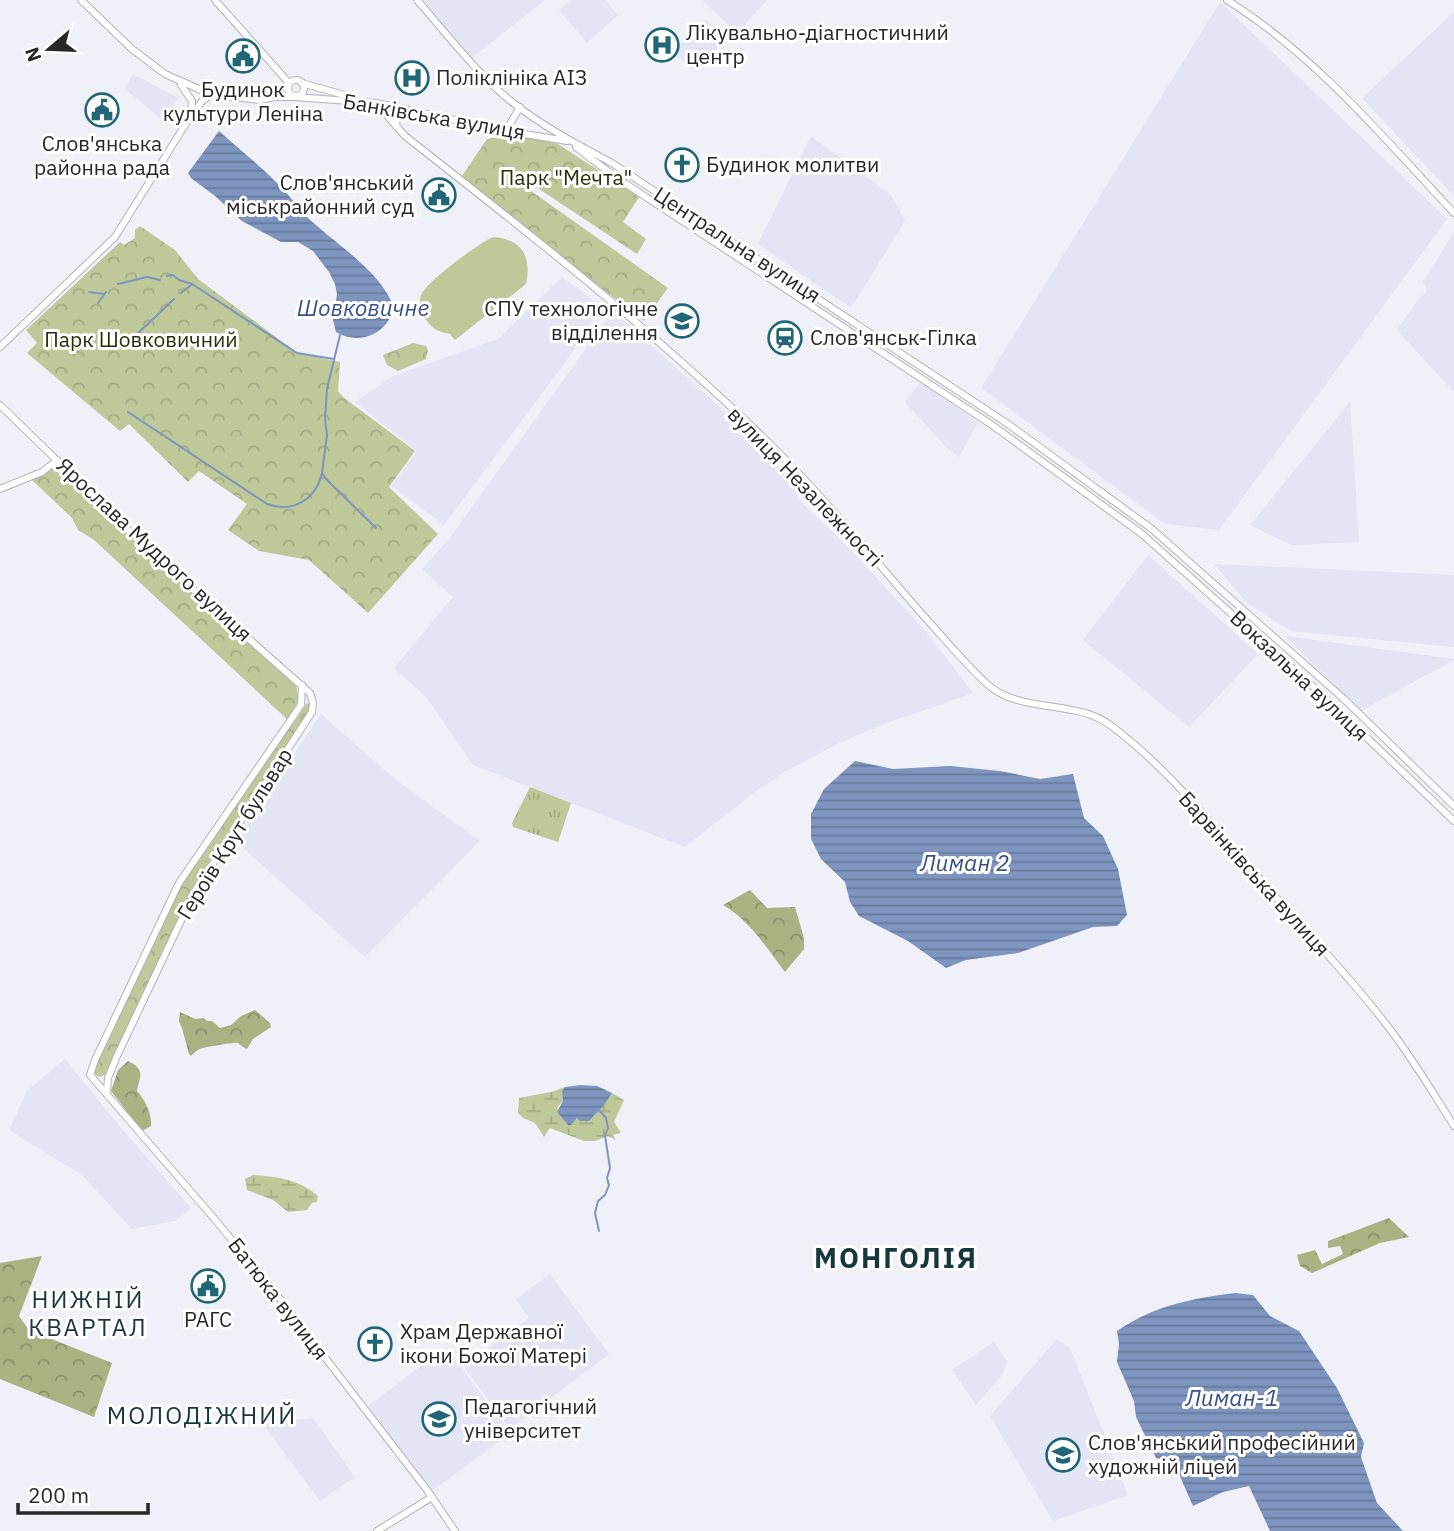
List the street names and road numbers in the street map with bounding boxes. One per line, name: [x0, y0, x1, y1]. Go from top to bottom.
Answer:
street label: Банківська вулиця: [341, 86, 527, 146]
street label: Центральна вулиця: [649, 180, 826, 309]
street label: вулиця Незалежності: [722, 400, 889, 572]
street label: Ярослава Мудрого вулиця: [51, 451, 258, 647]
street label: Вокзальна вулиця: [1224, 604, 1375, 747]
street label: Героїв Крут бульвар: [170, 743, 298, 924]
street label: Барвінківська вулиця: [1173, 785, 1337, 962]
street label: Батюка вулиця: [222, 1232, 335, 1365]

